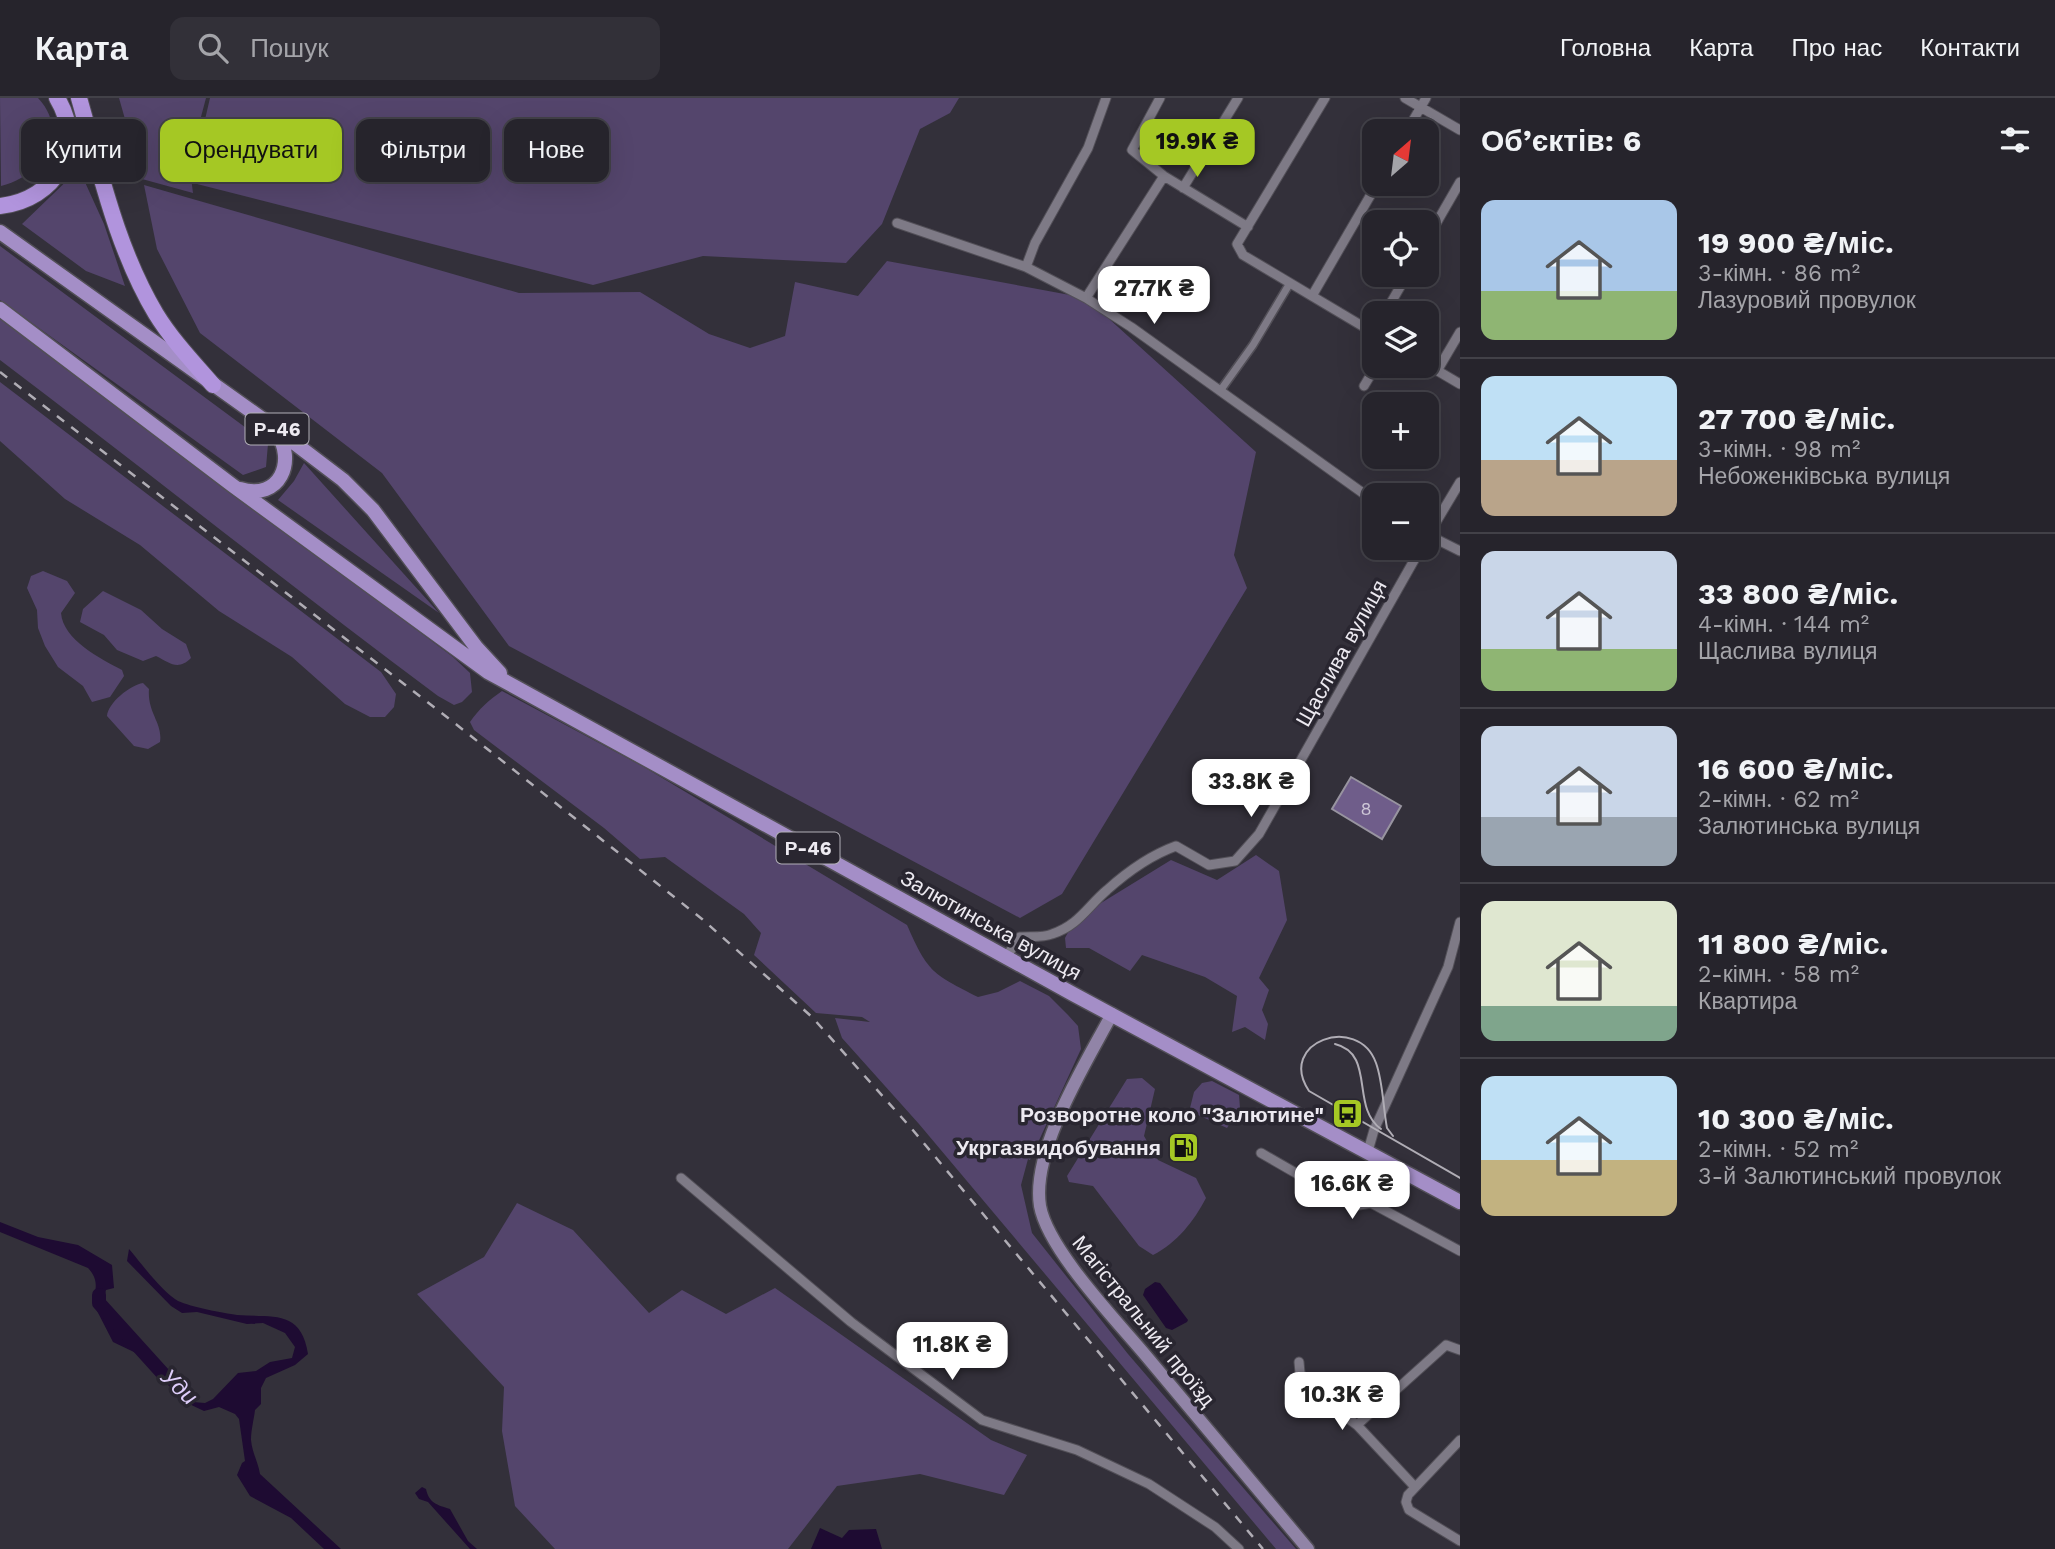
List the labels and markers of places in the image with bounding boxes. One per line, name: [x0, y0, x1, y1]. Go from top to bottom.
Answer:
pin: 19.9K ₴: [1132, 120, 1262, 179]
pin: 27.7K ₴: [1089, 266, 1219, 326]
pin: 33.8K ₴: [1186, 760, 1316, 819]
bus stop icon: Розворотне коло "Залютине": [1330, 1097, 1364, 1131]
place label: Розворотне коло "Залютине": [1020, 1102, 1324, 1127]
fuel station icon: Укргазвидобування: [1167, 1130, 1201, 1164]
place label: Укргазвидобування: [956, 1135, 1161, 1160]
pin: 16.6K ₴: [1287, 1162, 1417, 1221]
pin: 11.8K ₴: [887, 1322, 1017, 1382]
pin: 10.3K ₴: [1277, 1372, 1407, 1432]

